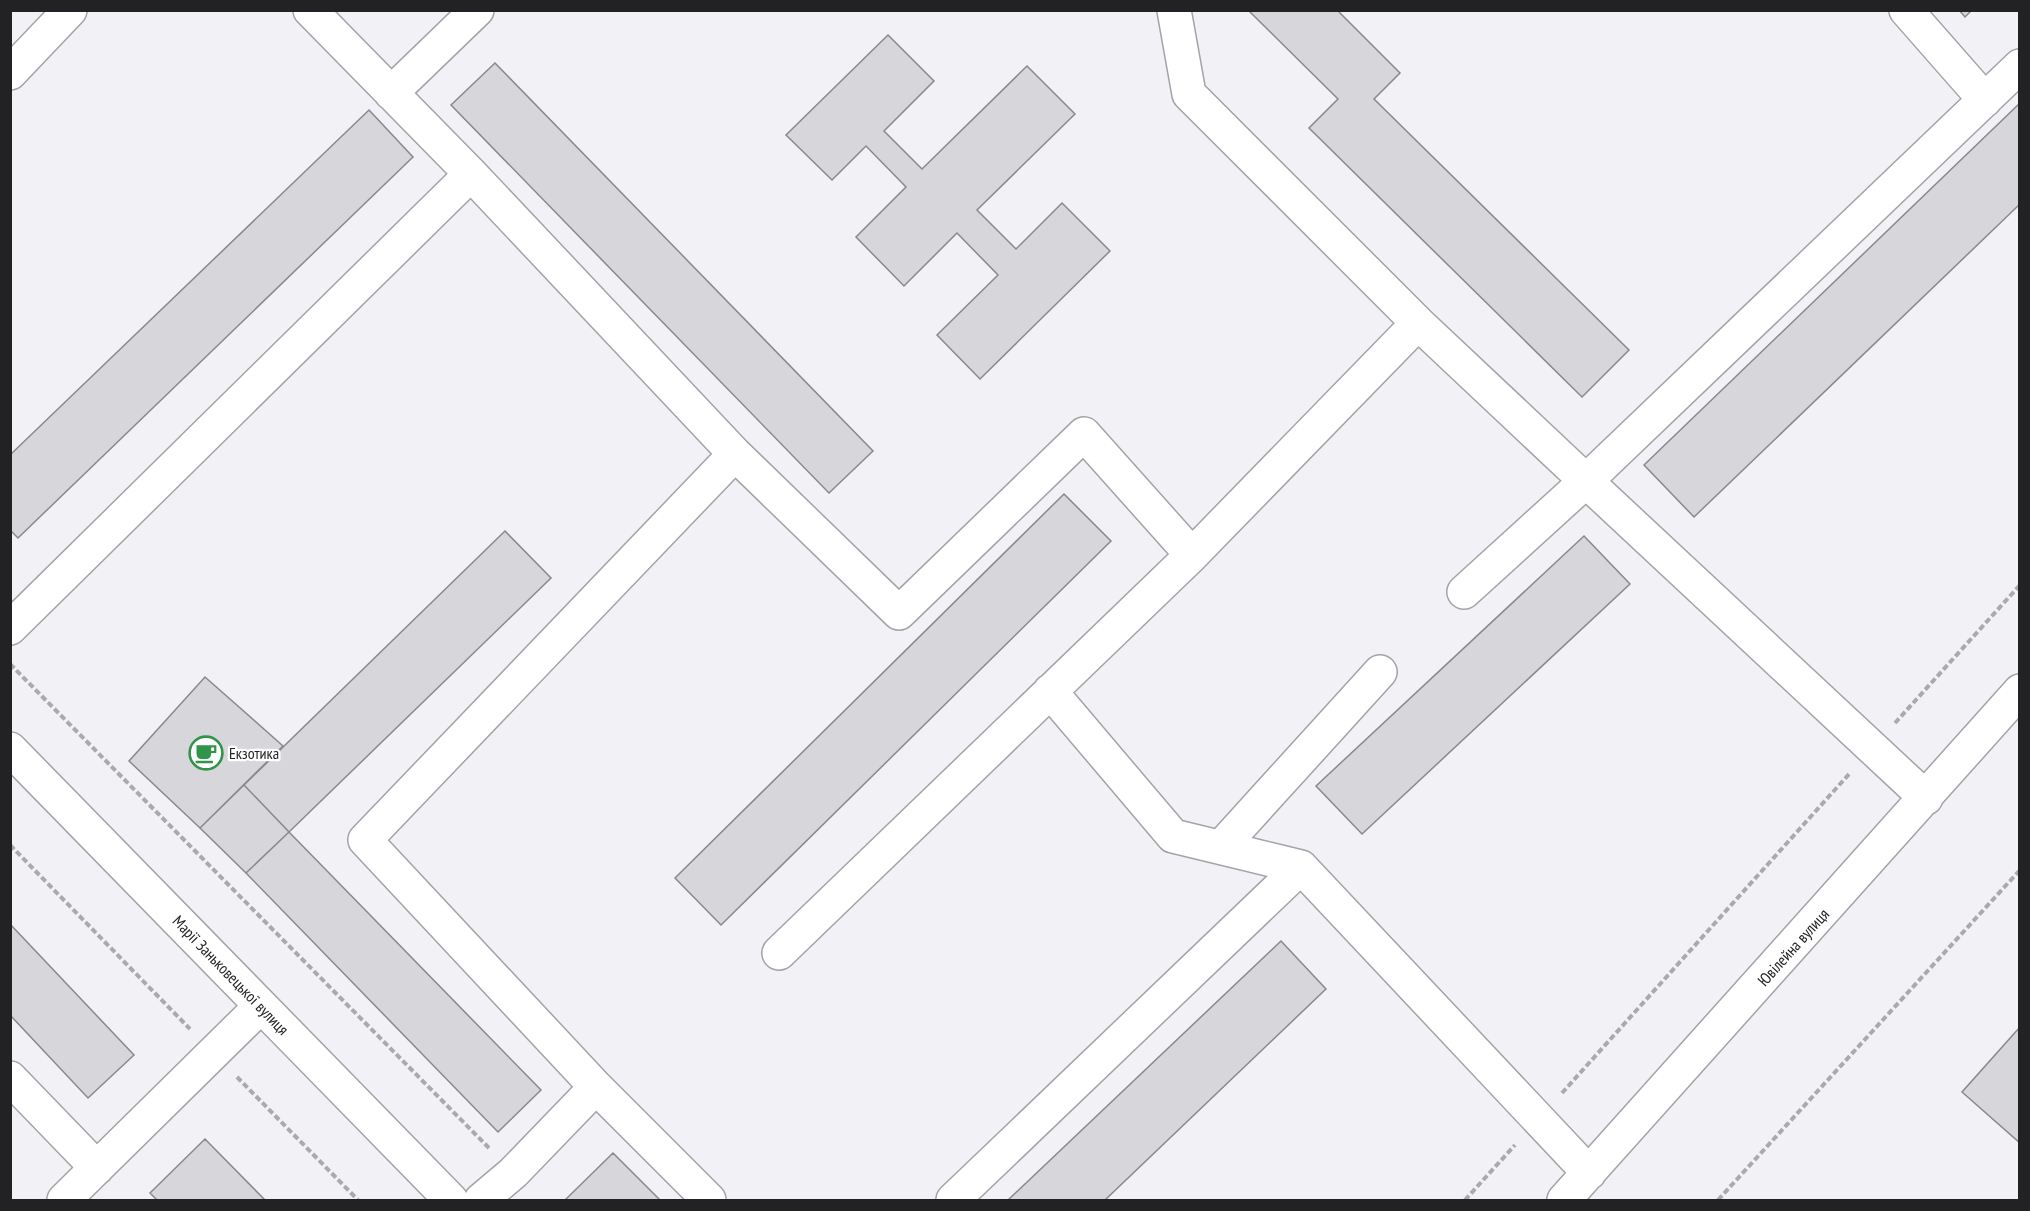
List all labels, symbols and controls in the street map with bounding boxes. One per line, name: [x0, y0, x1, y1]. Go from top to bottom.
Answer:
cafe icon: Екзотика: [188, 735, 224, 771]
place label: Екзотика: [229, 743, 279, 763]
street label: Ювілейна вулиця: [1753, 904, 1833, 990]
street label: Марії Заньковецької вулиця: [169, 911, 293, 1039]

